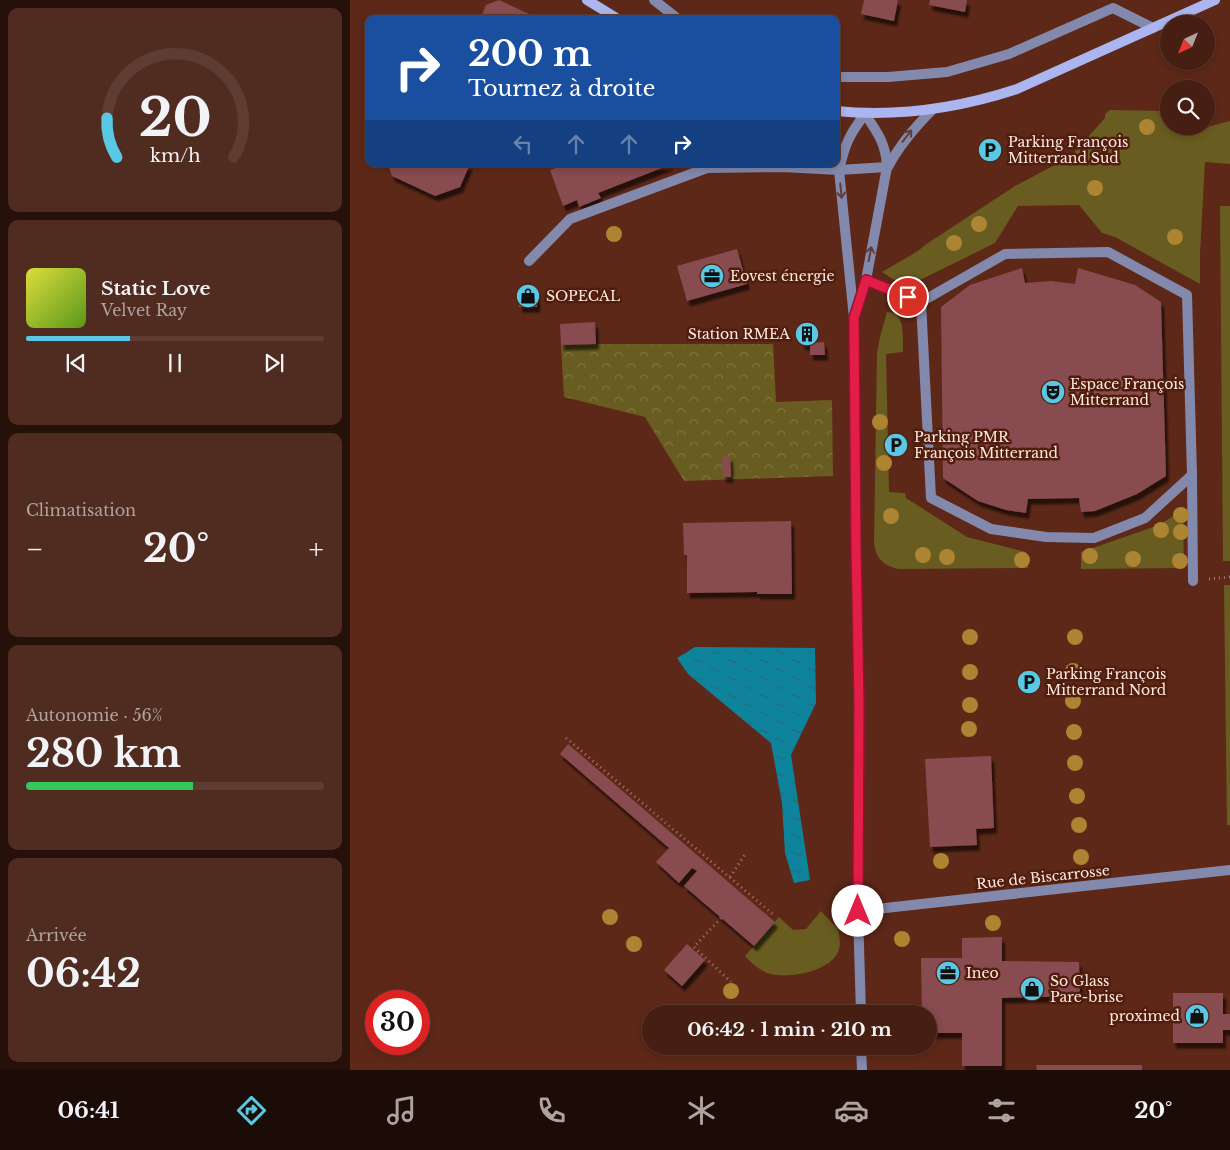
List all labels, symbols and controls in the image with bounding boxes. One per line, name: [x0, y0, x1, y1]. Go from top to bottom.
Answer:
north arrow: [1160, 15, 1215, 70]
map controls: [1160, 15, 1215, 135]
text: 200 m: [468, 32, 592, 75]
icon: right: [385, 35, 450, 100]
text: Tournez à droite: [468, 75, 655, 102]
button: search: [1160, 80, 1215, 135]
text: 20: [138, 86, 212, 150]
icon: left: [509, 130, 537, 158]
icon: ahead: [562, 130, 590, 158]
icon: ahead: [615, 130, 643, 158]
icon: right: [668, 130, 696, 158]
one-way arrow: [902, 130, 913, 143]
place label: Parking François Mitterrand Sud: [1008, 133, 1128, 167]
parking icon: Parking François Mitterrand Sud: [977, 137, 1003, 163]
text: km/h: [150, 145, 200, 167]
one-way arrow: [837, 182, 846, 198]
one-way arrow: [866, 247, 876, 263]
office icon: Eovest énergie: [699, 263, 725, 289]
place label: Eovest énergie: [730, 267, 835, 285]
pin: [887, 276, 929, 318]
text: Static Love: [101, 277, 211, 300]
shop icon: SOPECAL: [515, 283, 541, 309]
icon: arrive: [894, 283, 922, 311]
place label: SOPECAL: [546, 287, 620, 305]
text: Velvet Ray: [101, 300, 187, 320]
building icon: Station RMEA: [794, 321, 820, 347]
place label: Station RMEA: [688, 325, 790, 343]
icon: previous: [62, 349, 90, 377]
icon: pause: [161, 349, 189, 377]
icon: next: [260, 349, 288, 377]
place label: Espace François Mitterrand: [1070, 375, 1184, 409]
theatre icon: Espace François Mitterrand: [1040, 379, 1066, 405]
place label: Parking PMR François Mitterrand: [914, 428, 1059, 462]
parking icon: Parking PMR François Mitterrand: [883, 432, 909, 458]
text: Climatisation: [26, 500, 136, 520]
text: 20°: [143, 525, 209, 572]
text: −: [26, 532, 44, 567]
text: +: [309, 532, 324, 567]
place label: Parking François Mitterrand Nord: [1046, 665, 1167, 699]
parking icon: Parking François Mitterrand Nord: [1016, 669, 1042, 695]
text: Autonomie · 56%: [26, 705, 163, 725]
text: 280 km: [26, 730, 181, 777]
street label: Rue de Biscarrosse: [975, 861, 1111, 893]
position arrow: [831, 884, 883, 936]
text: Arrivée: [26, 925, 87, 945]
text: 06:42: [26, 950, 141, 997]
office icon: Ineo: [935, 960, 961, 986]
place label: Ineo: [966, 964, 999, 982]
place label: So Glass Pare-brise: [1050, 972, 1123, 1006]
shop icon: So Glass Pare-brise: [1019, 976, 1045, 1002]
speed limit sign: 30: [365, 990, 430, 1055]
shop icon: proximed: [1184, 1003, 1210, 1029]
place label: proximed: [1109, 1007, 1181, 1025]
text: 06:42 · 1 min · 210 m: [687, 1018, 892, 1041]
icon: directions: [234, 1093, 269, 1128]
icon: music: [384, 1093, 419, 1128]
icon: phone: [534, 1093, 569, 1128]
icon: climate: [684, 1093, 719, 1128]
icon: car: [834, 1093, 869, 1128]
icon: filters: [984, 1093, 1019, 1128]
text: 06:41: [57, 1097, 119, 1124]
text: 20°: [1134, 1097, 1172, 1124]

